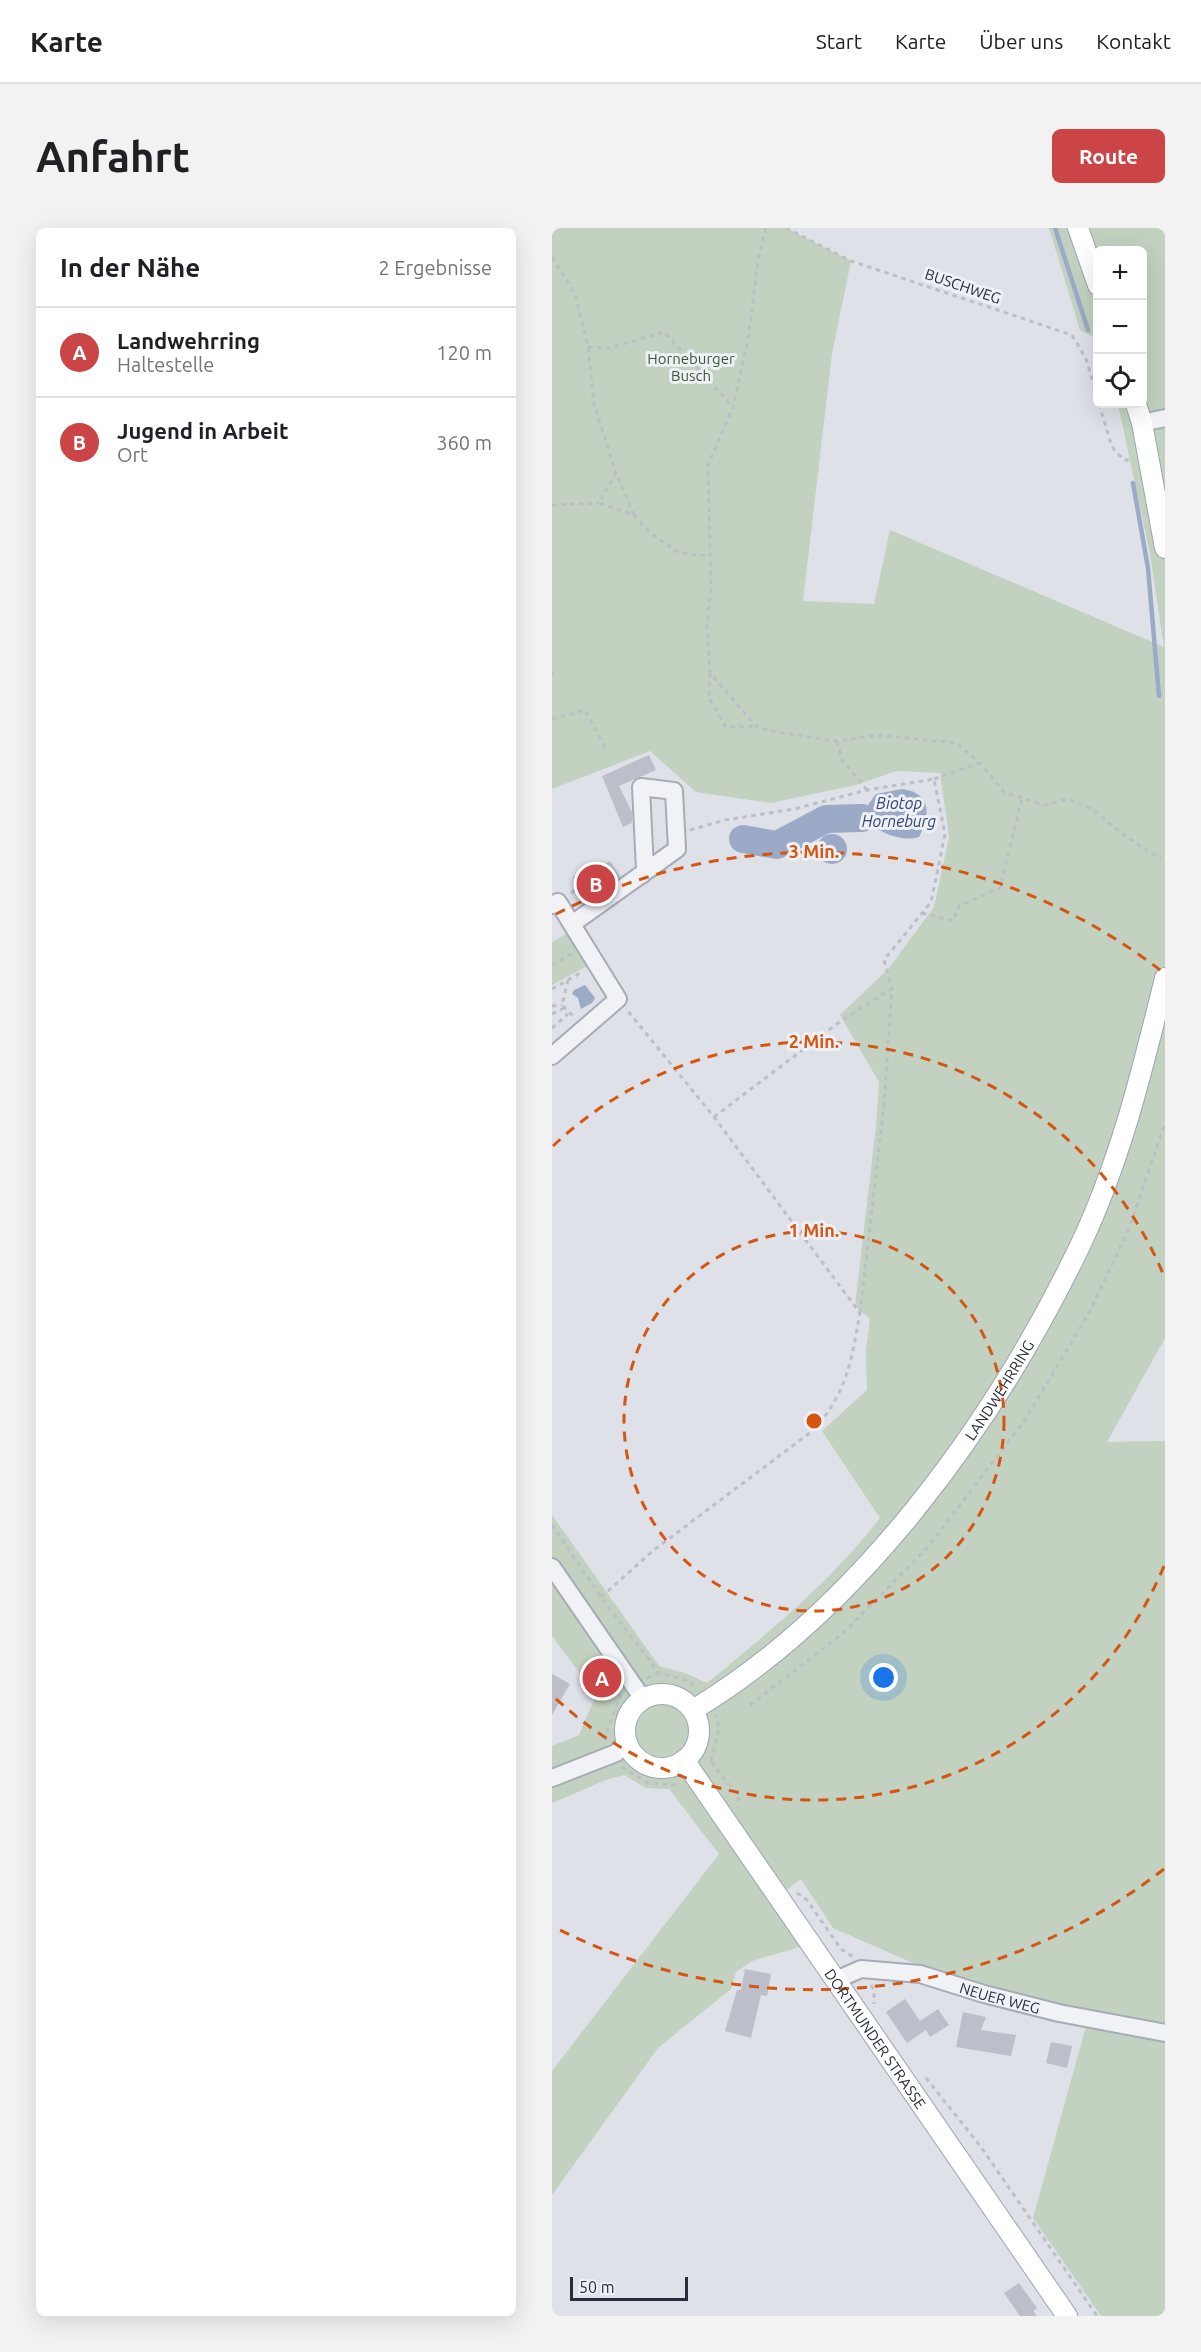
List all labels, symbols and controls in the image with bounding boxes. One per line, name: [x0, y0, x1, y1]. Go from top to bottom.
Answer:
text: Karte: [30, 26, 103, 57]
text: Start: [816, 29, 862, 53]
text: Karte: [895, 29, 946, 53]
text: Über uns: [979, 29, 1063, 53]
text: Kontakt: [1096, 29, 1171, 53]
button: Route: [1052, 129, 1165, 183]
text: Anfahrt: [36, 133, 190, 180]
map controls: [1093, 246, 1147, 408]
button: +: [1093, 246, 1147, 300]
text: In der Nähe: [60, 253, 200, 282]
text: 2 Ergebnisse: [378, 256, 492, 279]
street label: BUSCHWEG: [923, 265, 1003, 307]
button: −: [1093, 300, 1147, 354]
text: Landwehrring: [117, 328, 260, 353]
text: A: [72, 341, 87, 364]
text: 120 m: [436, 341, 492, 364]
park label: Horneburger Busch: [647, 350, 735, 384]
text: Haltestelle: [117, 353, 214, 376]
button: locate: [1093, 354, 1147, 408]
text: Jugend in Arbeit: [117, 418, 288, 443]
text: B: [73, 431, 86, 454]
text: 360 m: [436, 431, 492, 454]
text: Ort: [117, 443, 148, 466]
water label: Biotop Horneburg: [862, 794, 937, 830]
text: 3 Min.: [789, 841, 839, 861]
pin: B: [576, 862, 615, 906]
text: 2 Min.: [789, 1031, 839, 1051]
text: 1 Min.: [789, 1220, 839, 1240]
street label: LANDWEHRRING: [961, 1337, 1037, 1443]
centre of rings: [804, 1411, 824, 1431]
pin: A: [583, 1656, 622, 1700]
your location: [869, 1663, 898, 1692]
street label: DORTMUNDER STRASSE: [822, 1965, 930, 2111]
street label: NEUER WEG: [958, 1978, 1042, 2016]
scale bar: [570, 2274, 688, 2302]
text: 50 m: [579, 2278, 615, 2296]

